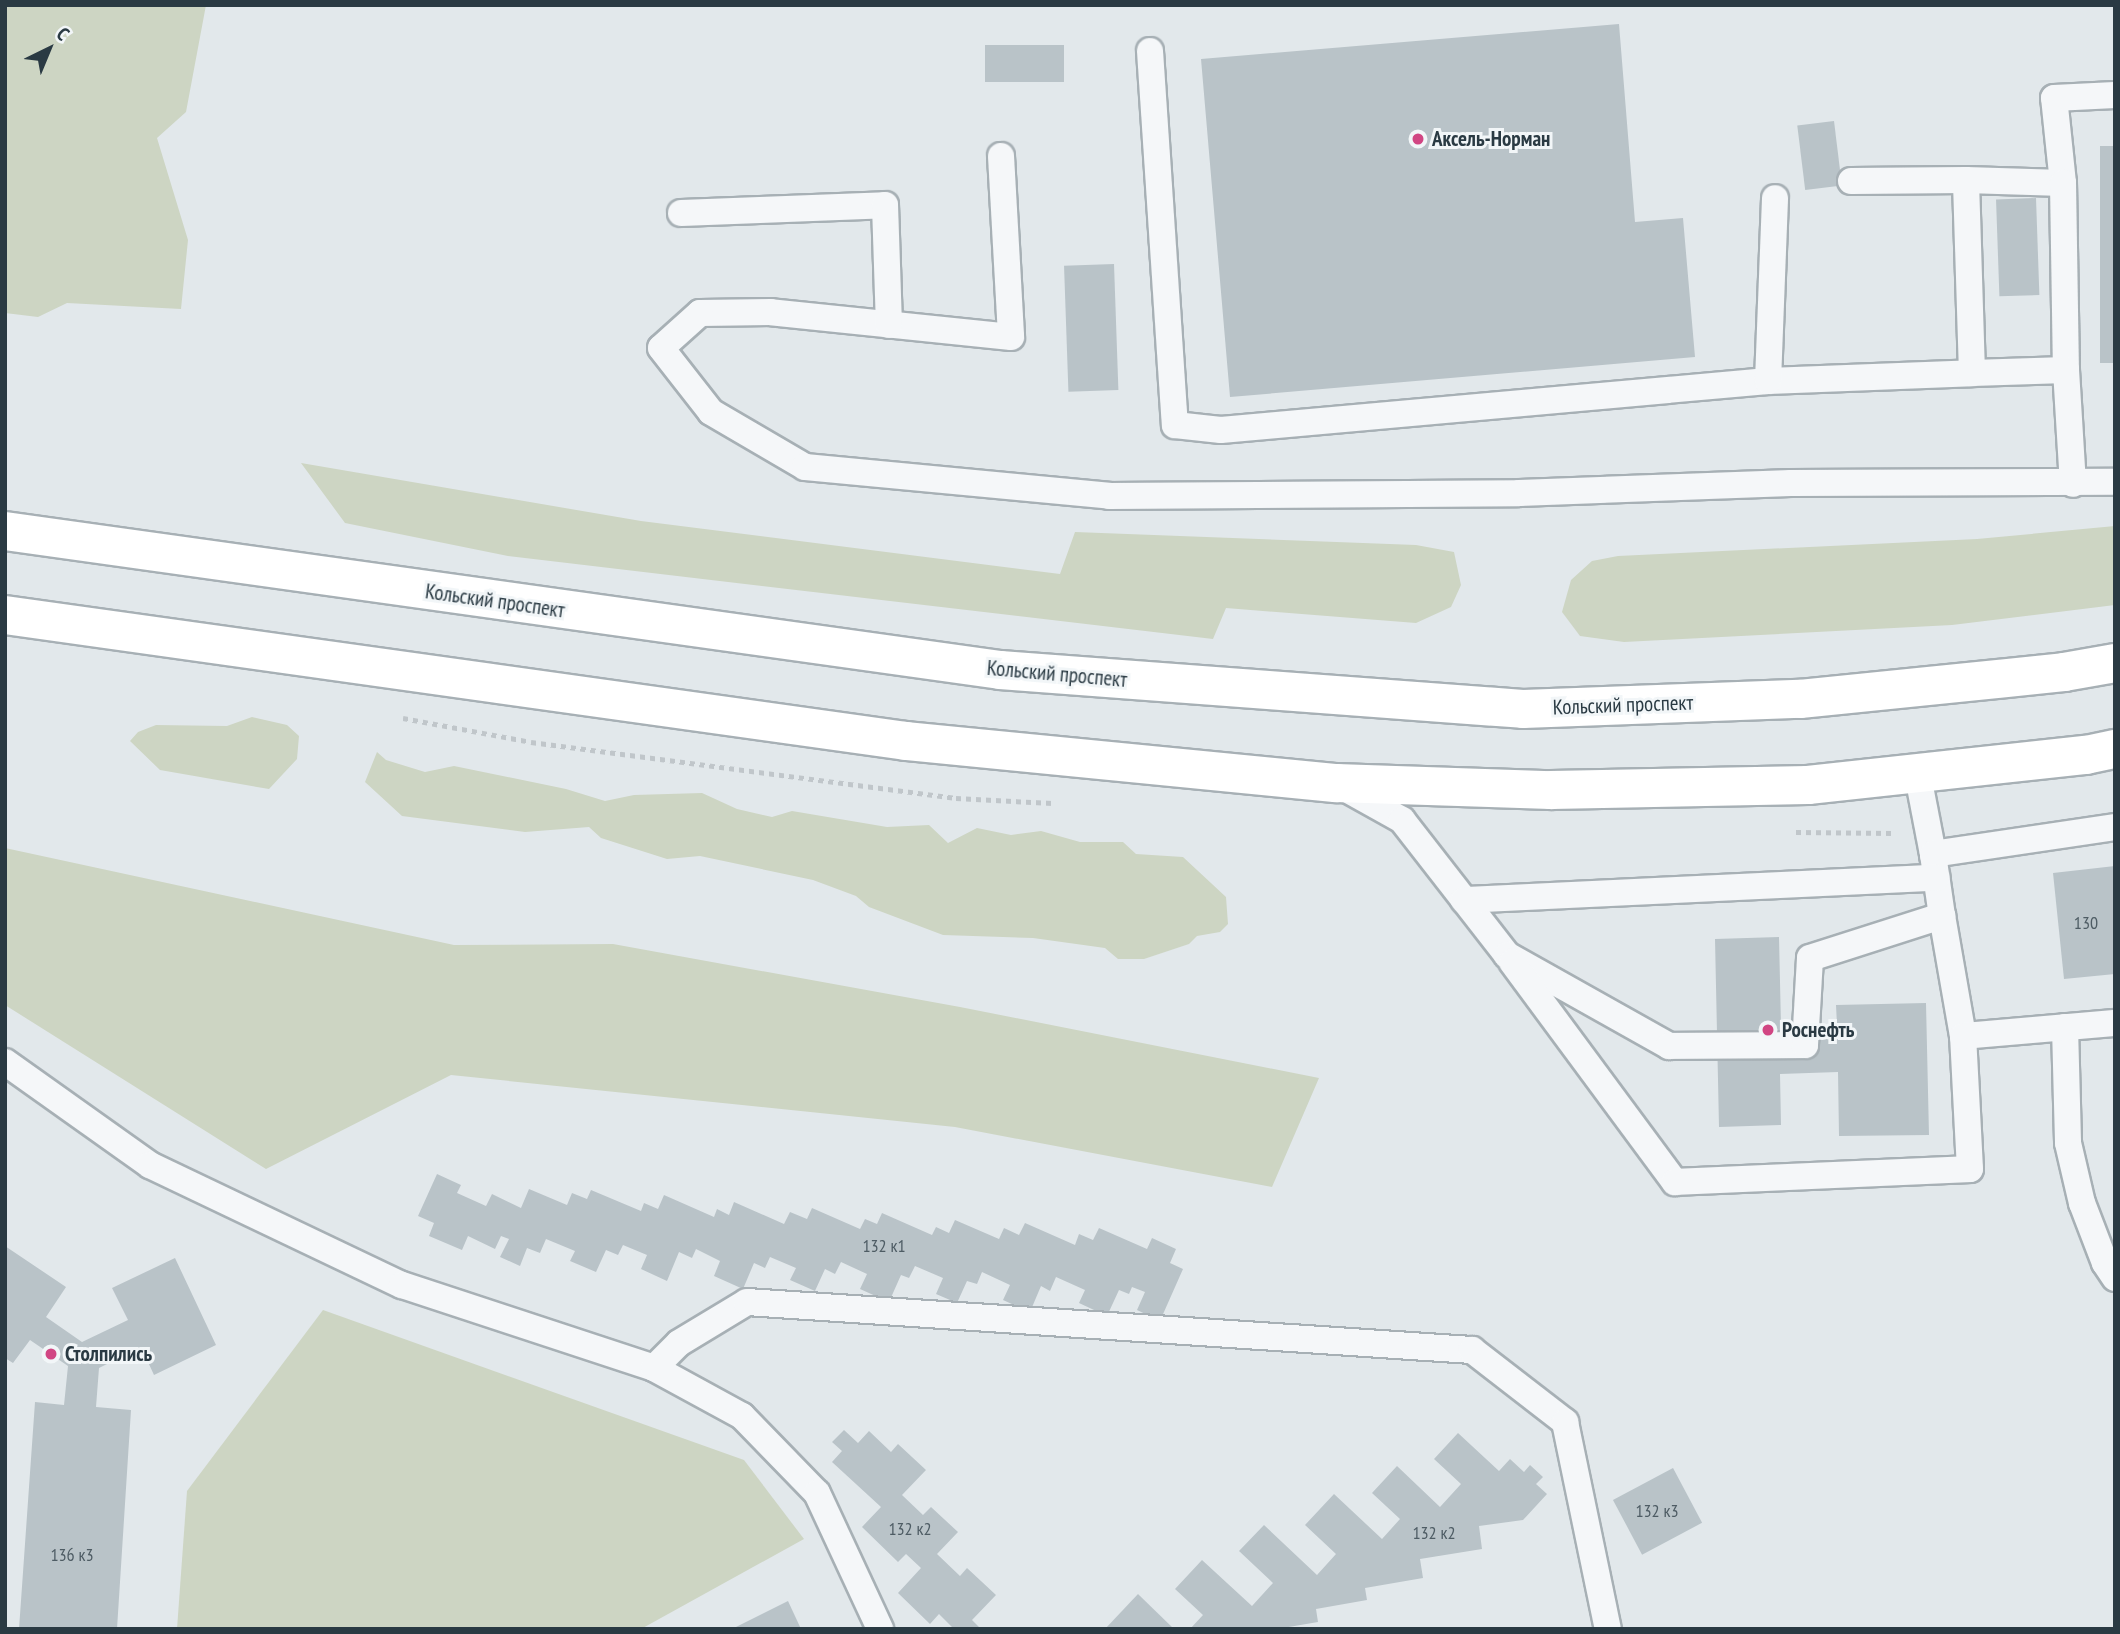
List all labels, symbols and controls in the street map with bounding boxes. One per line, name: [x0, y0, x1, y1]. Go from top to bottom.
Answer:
north arrow: [14, 14, 84, 84]
text: С: [52, 22, 75, 45]
place label: Аксель-Норман: [1432, 126, 1550, 152]
marker: Аксель-Норман: [1410, 131, 1426, 147]
street label: Кольский проспект: [424, 579, 566, 623]
street label: Кольский проспект: [986, 655, 1128, 693]
street label: Кольский проспект: [1552, 690, 1694, 720]
house number: 130: [2074, 912, 2098, 934]
place label: Роснефть: [1782, 1017, 1854, 1043]
marker: Роснефть: [1760, 1022, 1776, 1038]
house number: 132 к1: [862, 1235, 906, 1257]
place label: Столпились: [65, 1341, 152, 1367]
marker: Столпились: [43, 1346, 59, 1362]
house number: 132 к3: [1635, 1500, 1679, 1522]
house number: 132 к2: [888, 1518, 932, 1540]
house number: 132 к2: [1412, 1522, 1456, 1544]
house number: 136 к3: [50, 1544, 94, 1566]

